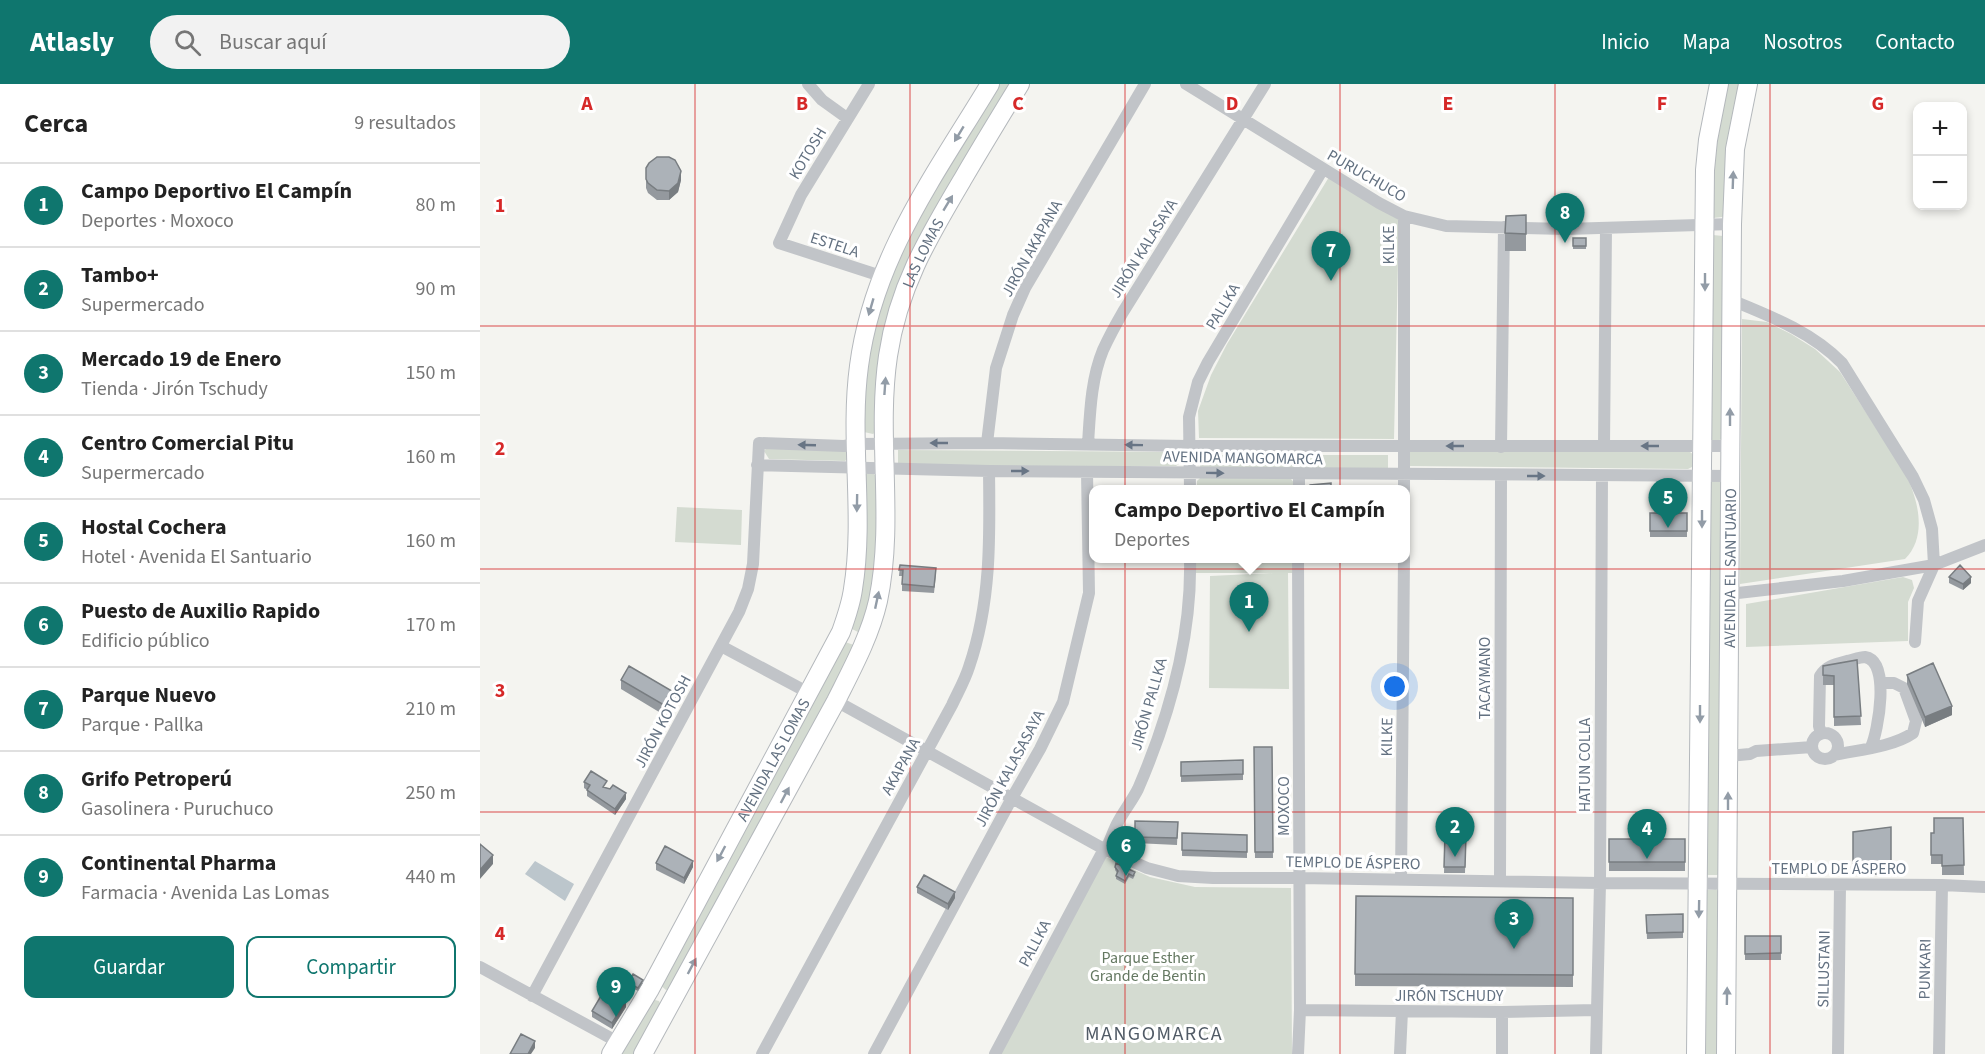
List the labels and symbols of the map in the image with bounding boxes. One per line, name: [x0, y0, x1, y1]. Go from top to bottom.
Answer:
text: A: [580, 90, 593, 118]
text: B: [796, 90, 808, 118]
text: C: [1012, 90, 1024, 118]
text: D: [1226, 90, 1238, 118]
text: E: [1443, 90, 1453, 118]
text: F: [1657, 90, 1667, 118]
text: G: [1872, 90, 1884, 118]
street label: KOTOSH: [784, 123, 832, 184]
one-way arrow: [954, 126, 965, 142]
street label: PURUCHUCO: [1323, 144, 1410, 207]
one-way arrow: [1729, 170, 1738, 189]
text: 1: [495, 192, 505, 220]
one-way arrow: [943, 194, 953, 211]
pin: 8: [1546, 194, 1584, 243]
street label: JIRÓN KALASAYA: [1105, 195, 1183, 302]
street label: JIRÓN AKAPANA: [996, 196, 1068, 301]
street label: LAS LOMAS: [897, 214, 950, 291]
street label: KILKE: [1378, 226, 1400, 264]
street label: ESTELA: [807, 227, 862, 263]
pin: 7: [1312, 232, 1350, 281]
one-way arrow: [1700, 273, 1709, 292]
street label: PALLKA: [1200, 279, 1245, 334]
one-way arrow: [866, 298, 876, 316]
one-way arrow: [880, 376, 890, 395]
one-way arrow: [1725, 407, 1735, 426]
text: 2: [495, 435, 505, 463]
one-way arrow: [930, 438, 949, 448]
one-way arrow: [798, 440, 817, 449]
one-way arrow: [1125, 440, 1144, 450]
one-way arrow: [1641, 441, 1660, 451]
one-way arrow: [1446, 442, 1465, 451]
street label: AVENIDA MANGOMARCA: [1163, 446, 1323, 470]
one-way arrow: [1011, 466, 1030, 476]
one-way arrow: [1206, 468, 1225, 478]
one-way arrow: [1527, 471, 1546, 481]
pin: 5: [1648, 478, 1688, 528]
street label: AVENIDA EL SANTUARIO: [1719, 488, 1742, 648]
one-way arrow: [852, 493, 862, 512]
one-way arrow: [1697, 510, 1707, 529]
pin: 1: [1230, 582, 1268, 632]
one-way arrow: [873, 590, 882, 609]
street label: TACAYMANO: [1474, 637, 1496, 719]
street label: JIRÓN PALLKA: [1125, 655, 1173, 753]
street label: JIRÓN KOTOSH: [629, 671, 697, 772]
your location: [1380, 672, 1409, 701]
text: 3: [495, 677, 505, 705]
street label: AVENIDA LAS LOMAS: [732, 695, 816, 825]
one-way arrow: [1695, 705, 1705, 724]
street label: JIRÓN KALASASAYA: [970, 706, 1050, 831]
street label: KILKE: [1376, 717, 1398, 757]
street label: HATUN COLLA: [1574, 718, 1596, 812]
street label: AKAPANA: [876, 734, 926, 799]
street label: MOXOCO: [1273, 776, 1295, 836]
one-way arrow: [780, 786, 790, 803]
one-way arrow: [1723, 791, 1733, 810]
pin: 2: [1436, 808, 1474, 857]
pin: 4: [1628, 810, 1666, 859]
pin: 6: [1106, 826, 1146, 876]
one-way arrow: [716, 846, 726, 863]
street label: TEMPLO DE ÁSPERO: [1285, 851, 1421, 875]
street label: TEMPLO DE ÁSPERO: [1772, 858, 1906, 880]
pin: 3: [1494, 900, 1534, 949]
one-way arrow: [1694, 900, 1703, 919]
street label: PALLKA: [1013, 916, 1057, 971]
text: 4: [495, 920, 506, 948]
street label: SILLUSTANI: [1812, 930, 1836, 1008]
street label: PUNKARI: [1913, 938, 1937, 1000]
park label: Parque Esther Grande de Bentin: [1090, 947, 1206, 987]
one-way arrow: [687, 957, 697, 974]
pin: 9: [596, 968, 636, 1017]
street label: JIRÓN TSCHUDY: [1395, 985, 1504, 1007]
one-way arrow: [1722, 986, 1732, 1005]
district label: MANGOMARCA: [1085, 1020, 1223, 1048]

